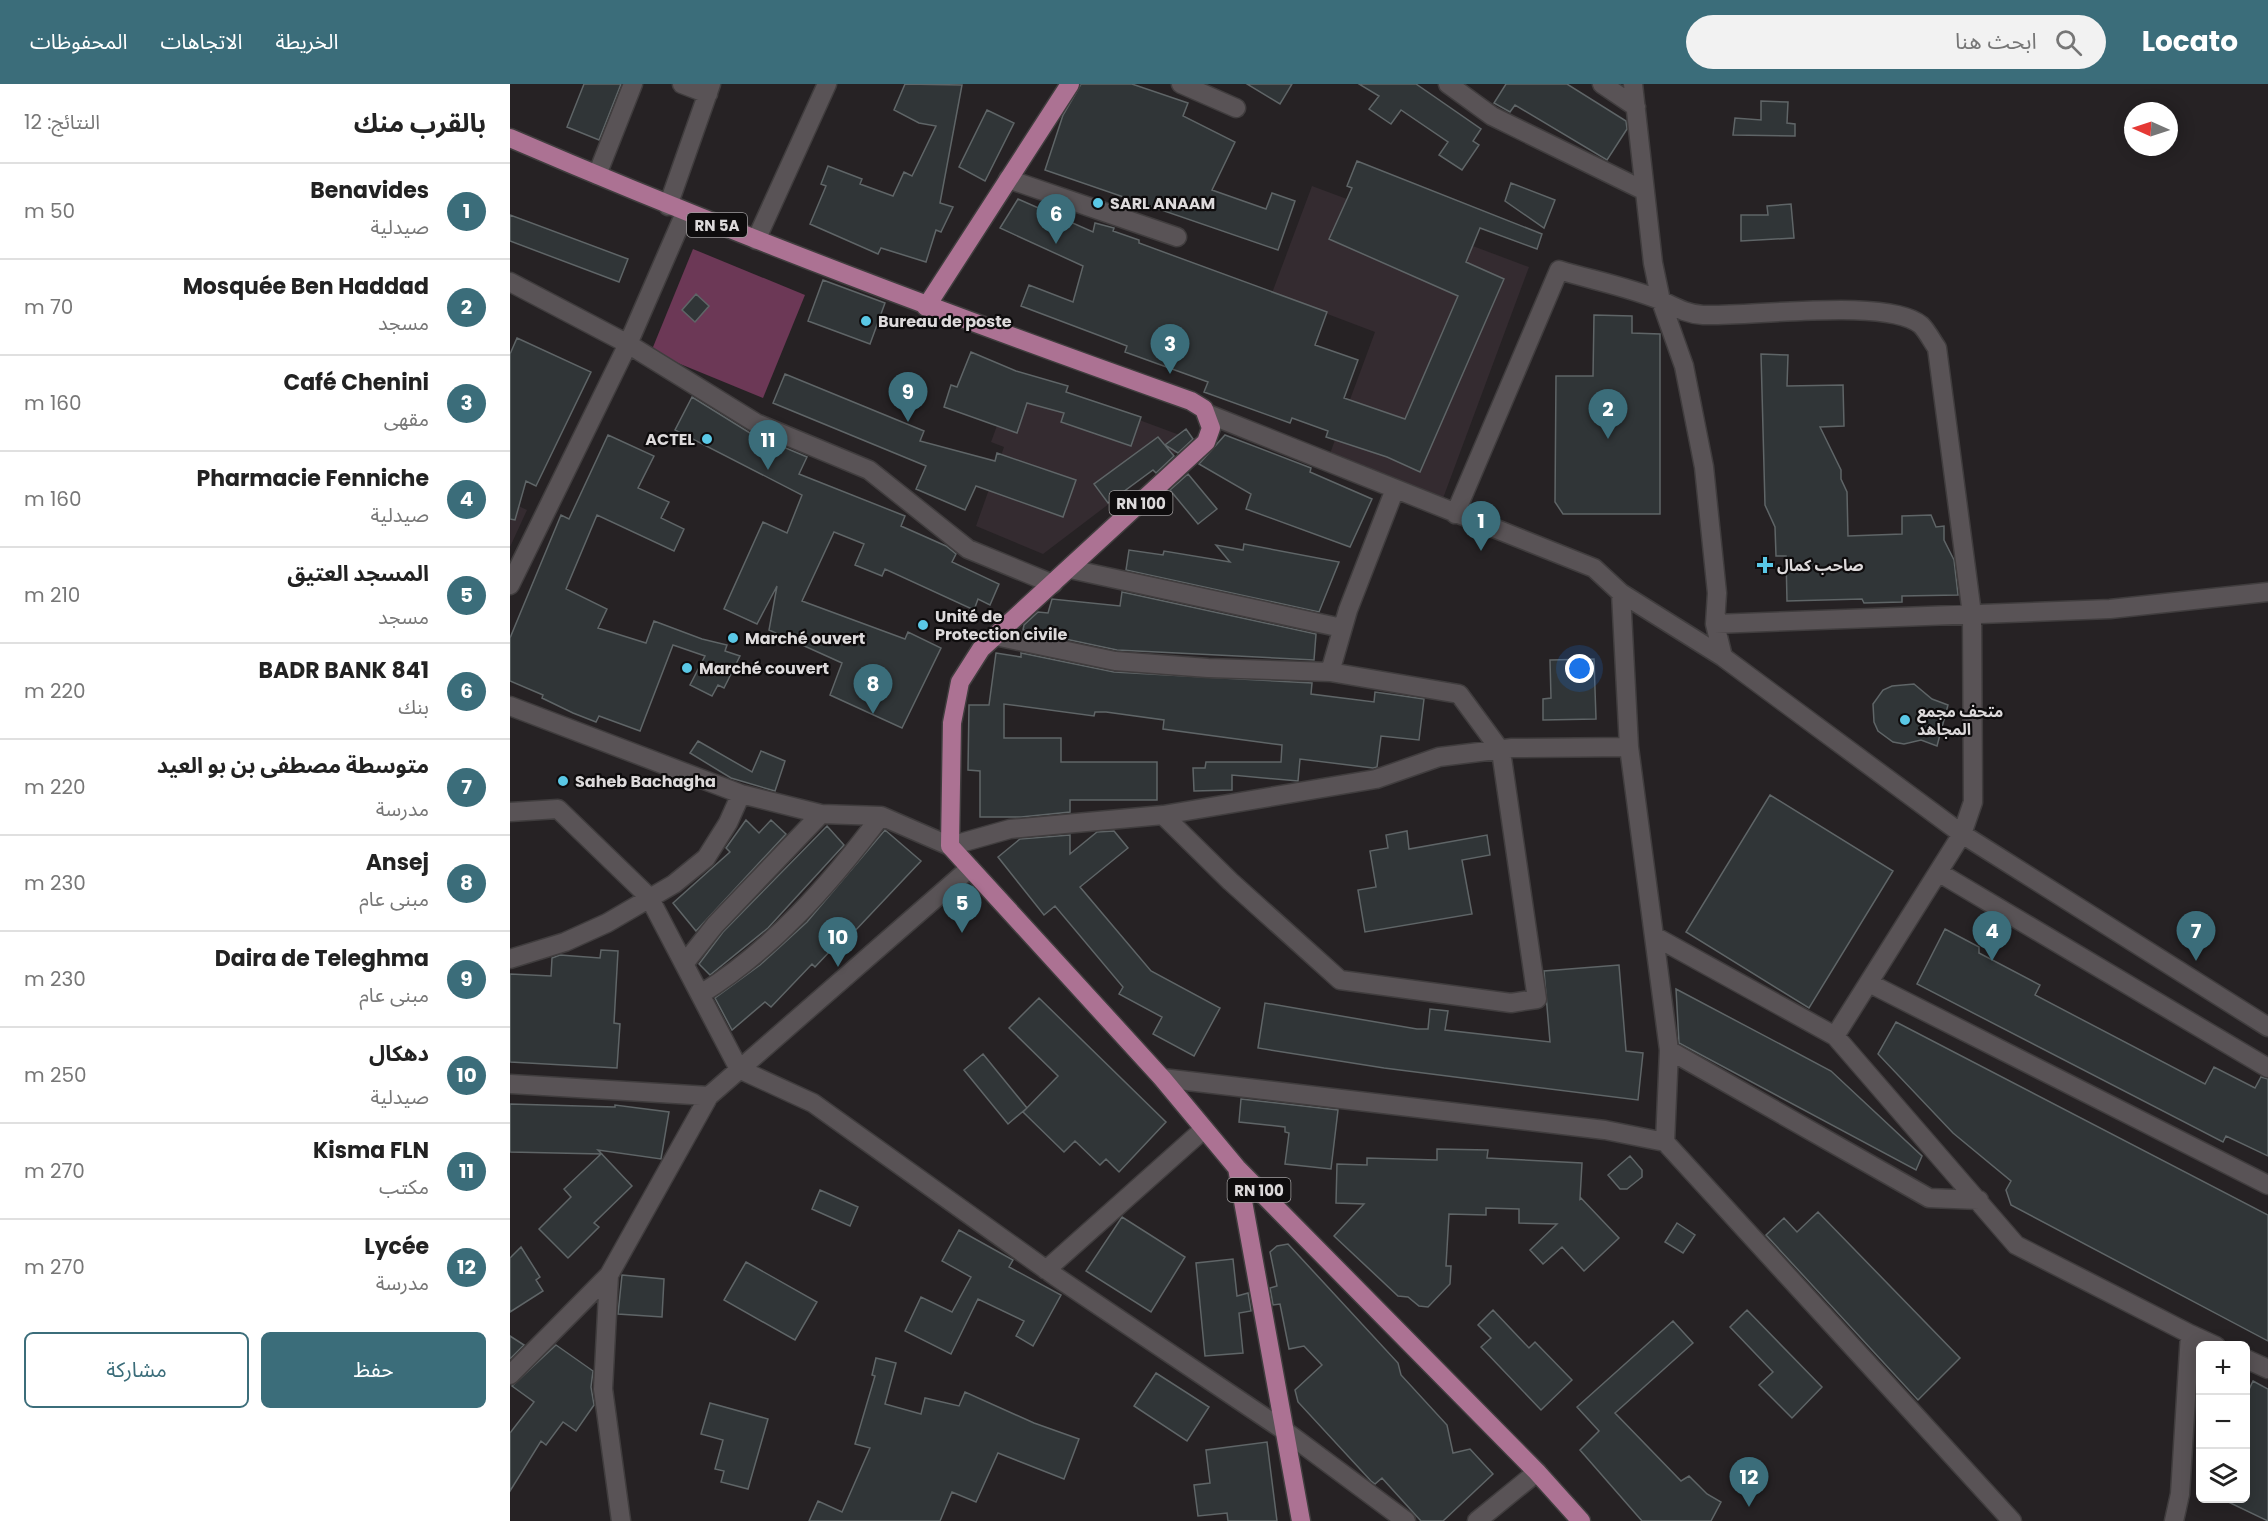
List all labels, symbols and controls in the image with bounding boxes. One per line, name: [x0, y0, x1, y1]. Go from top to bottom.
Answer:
search box: [1686, 15, 2106, 69]
text: Locato: [2142, 22, 2238, 61]
text: ابحث هنا: [1955, 26, 2037, 57]
icon: search: [2052, 26, 2085, 59]
text: المحفوظات: [30, 27, 127, 56]
text: الاتجاهات: [160, 27, 242, 56]
text: الخريطة: [275, 27, 338, 56]
north arrow: [2124, 102, 2178, 156]
text: بالقرب منك: [354, 105, 486, 141]
text: النتائج: 12: [24, 108, 100, 136]
text: Benavides: [310, 175, 429, 206]
place label: SARL ANAAM: [1110, 192, 1215, 215]
pin: 6: [1036, 194, 1076, 244]
marker: SARL ANAAM: [1091, 196, 1105, 210]
text: 50 m: [24, 197, 75, 225]
text: 1: [463, 197, 470, 225]
text: صيدلية: [370, 213, 429, 241]
road number: RN 5A: [687, 213, 747, 237]
text: Mosquée Ben Haddad: [183, 271, 429, 302]
text: 70 m: [24, 293, 73, 321]
text: 2: [461, 293, 472, 321]
text: مسجد: [378, 309, 429, 337]
place label: Bureau de poste: [878, 310, 1012, 333]
marker: Bureau de poste: [859, 314, 873, 328]
pin: 3: [1150, 324, 1190, 374]
text: Café Chenini: [283, 367, 429, 398]
pin: 9: [888, 372, 928, 422]
text: 160 m: [24, 389, 82, 417]
text: 3: [460, 389, 473, 417]
pin: 2: [1588, 390, 1628, 439]
text: مقهى: [384, 405, 429, 433]
pin: 11: [748, 420, 788, 470]
place label: ACTEL: [645, 428, 695, 451]
marker: ACTEL: [700, 432, 714, 446]
text: Pharmacie Fenniche: [196, 463, 429, 494]
text: 160 m: [24, 485, 82, 513]
text: 4: [460, 485, 473, 513]
road number: RN 100: [1110, 491, 1172, 515]
text: صيدلية: [370, 501, 429, 529]
pin: 1: [1462, 502, 1500, 551]
place label: صاحب كمال: [1777, 554, 1864, 577]
text: المسجد العتيق: [287, 558, 429, 589]
marker: صاحب كمال: [1758, 558, 1772, 572]
text: 210 m: [24, 581, 80, 609]
text: 5: [460, 581, 473, 609]
text: مسجد: [378, 603, 429, 631]
place label: Unité de Protection civile: [935, 605, 1067, 646]
marker: Unité de Protection civile: [916, 618, 930, 632]
place label: Marché ouvert: [745, 627, 865, 650]
marker: Marché ouvert: [726, 631, 740, 645]
your location: [1565, 654, 1594, 683]
text: BADR BANK 841: [259, 655, 429, 686]
place label: Marché couvert: [699, 657, 829, 680]
marker: Marché couvert: [680, 661, 694, 675]
pin: 8: [854, 664, 892, 714]
text: 220 m: [24, 677, 86, 705]
text: 6: [460, 677, 473, 705]
text: بنك: [398, 693, 429, 721]
place label: متحف مجمع المجاهد: [1917, 700, 2003, 741]
marker: متحف مجمع المجاهد: [1898, 713, 1912, 727]
text: متوسطة مصطفى بن بو العيد: [157, 750, 429, 781]
place label: Saheb Bachagha: [575, 770, 716, 793]
text: 220 m: [24, 773, 86, 801]
text: 7: [461, 773, 472, 801]
marker: Saheb Bachagha: [556, 774, 570, 788]
text: مدرسة: [376, 795, 429, 823]
text: Ansej: [366, 847, 429, 878]
text: 230 m: [24, 869, 86, 897]
text: 8: [460, 869, 473, 897]
pin: 5: [942, 884, 982, 933]
text: مبنى عام: [359, 885, 429, 913]
pin: 4: [1972, 912, 2012, 961]
pin: 7: [2176, 912, 2216, 961]
pin: 10: [818, 918, 858, 967]
text: Daira de Teleghma: [215, 943, 429, 974]
text: 230 m: [24, 965, 86, 993]
text: 9: [460, 965, 473, 993]
text: مبنى عام: [359, 981, 429, 1009]
text: دهكال: [369, 1038, 429, 1069]
text: 250 m: [24, 1061, 87, 1089]
text: 10: [456, 1061, 477, 1089]
text: صيدلية: [370, 1083, 429, 1111]
text: Kisma FLN: [313, 1135, 429, 1166]
text: 270 m: [24, 1157, 85, 1185]
text: 11: [459, 1157, 474, 1185]
text: مكتب: [379, 1173, 429, 1201]
road number: RN 100: [1228, 1178, 1290, 1202]
text: Lycée: [364, 1231, 429, 1262]
text: 270 m: [24, 1253, 85, 1281]
text: 12: [457, 1253, 476, 1281]
text: مدرسة: [376, 1269, 429, 1297]
button: مشاركة: [24, 1332, 249, 1408]
button: حفظ: [261, 1332, 486, 1408]
map controls: [2196, 1341, 2250, 1503]
button: +: [2196, 1341, 2250, 1395]
button: −: [2196, 1395, 2250, 1449]
button: layers: [2196, 1449, 2250, 1503]
pin: 12: [1730, 1458, 1768, 1507]

